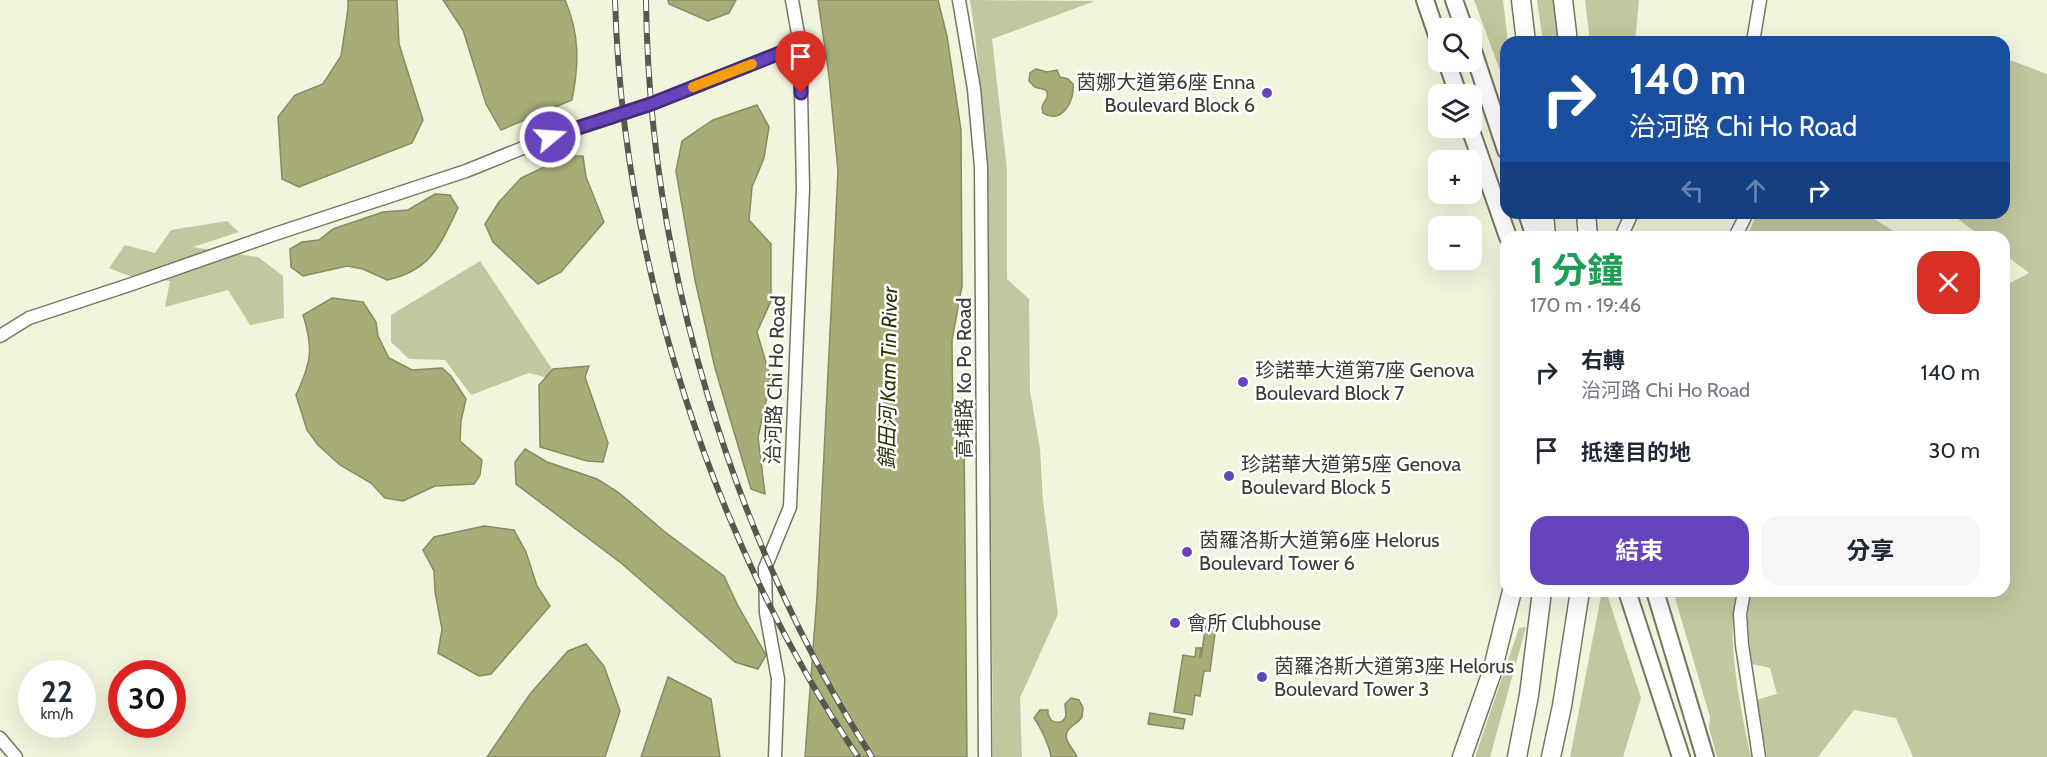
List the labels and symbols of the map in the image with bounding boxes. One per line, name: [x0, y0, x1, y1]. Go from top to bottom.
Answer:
pin: [775, 31, 826, 93]
place label: 茵娜大道第6座 Enna Boulevard Block 6: [1076, 70, 1255, 117]
marker: 茵娜大道第6座 Enna Boulevard Block 6: [1260, 86, 1274, 100]
position arrow: [518, 105, 582, 169]
water label: 錦田河 Kam Tin River: [874, 285, 902, 470]
street label: 治河路 Chi Ho Road: [760, 295, 790, 465]
street label: 高埔路 Ko Po Road: [952, 298, 976, 458]
place label: 珍諾華大道第7座 Genova Boulevard Block 7: [1255, 358, 1475, 405]
marker: 珍諾華大道第7座 Genova Boulevard Block 7: [1236, 375, 1250, 389]
place label: 珍諾華大道第5座 Genova Boulevard Block 5: [1241, 452, 1462, 499]
marker: 珍諾華大道第5座 Genova Boulevard Block 5: [1222, 469, 1236, 483]
place label: 茵羅洛斯大道第6座 Helorus Boulevard Tower 6: [1199, 528, 1440, 575]
marker: 茵羅洛斯大道第6座 Helorus Boulevard Tower 6: [1180, 545, 1194, 559]
place label: 會所 Clubhouse: [1187, 611, 1321, 635]
marker: 會所 Clubhouse: [1168, 616, 1182, 630]
place label: 茵羅洛斯大道第3座 Helorus Boulevard Tower 3: [1274, 654, 1514, 701]
speed limit sign: 30: [108, 660, 186, 738]
marker: 茵羅洛斯大道第3座 Helorus Boulevard Tower 3: [1255, 670, 1269, 684]

